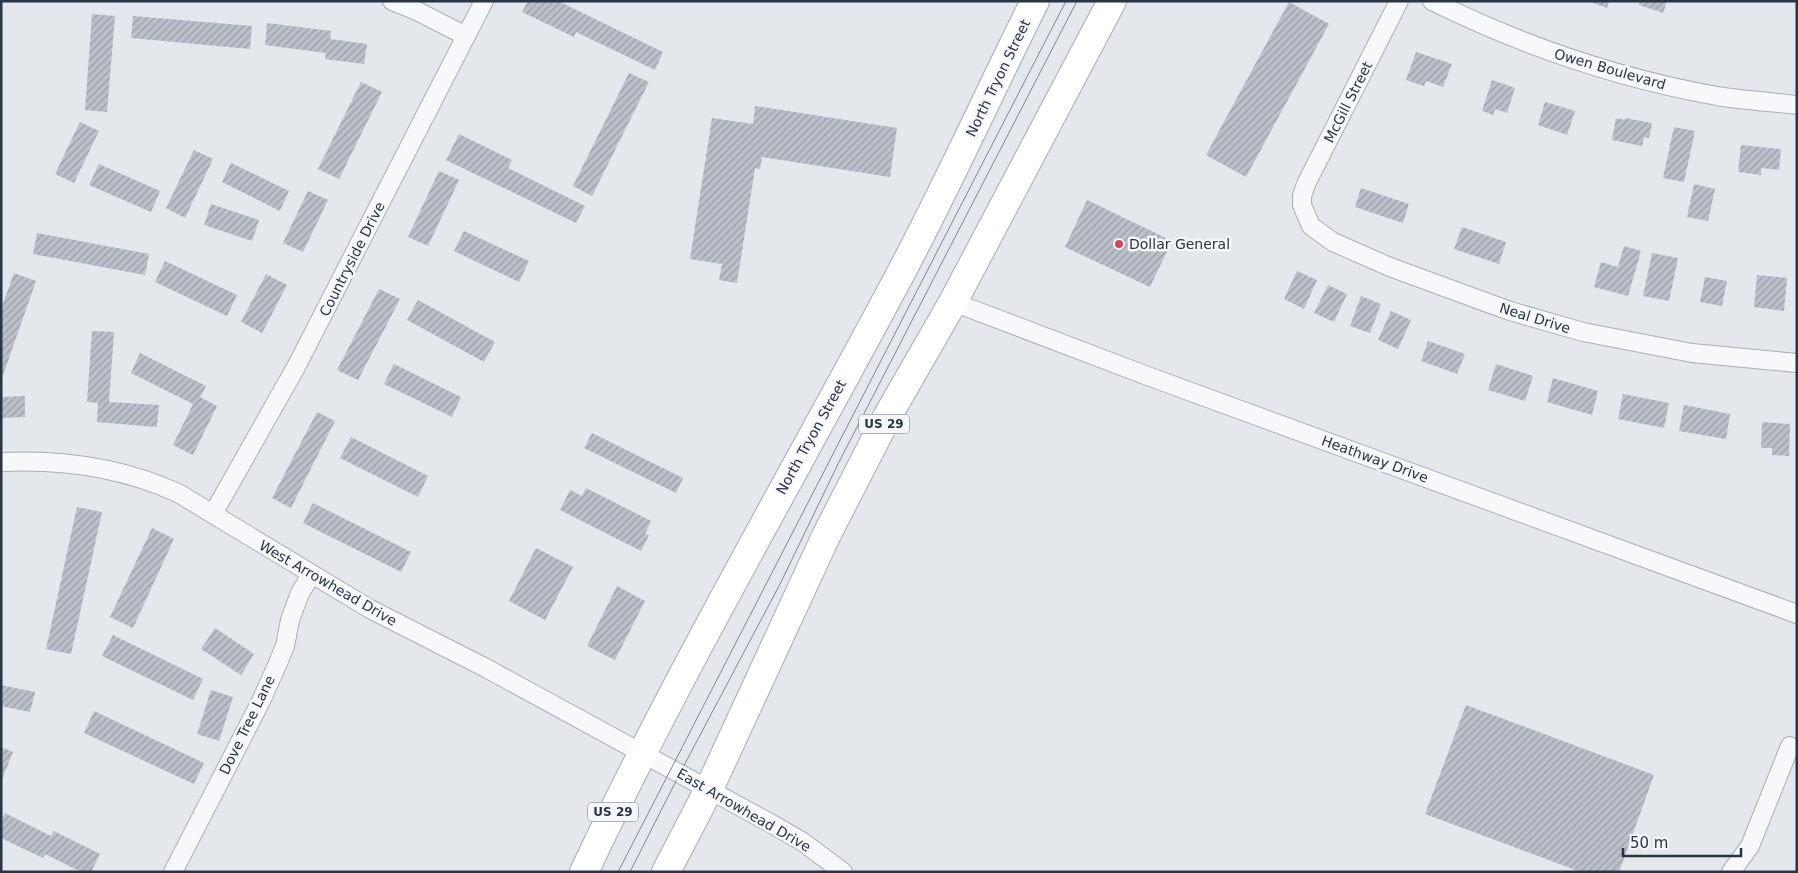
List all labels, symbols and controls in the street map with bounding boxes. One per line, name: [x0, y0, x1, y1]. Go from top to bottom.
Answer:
street label: North Tryon Street: [963, 16, 1034, 139]
street label: Owen Boulevard: [1552, 45, 1668, 93]
street label: McGill Street: [1321, 58, 1376, 145]
street label: Countryside Drive: [316, 199, 388, 319]
place label: Dollar General: [1129, 236, 1230, 252]
marker: Dollar General: [1113, 238, 1125, 250]
street label: Neal Drive: [1498, 300, 1572, 336]
street label: North Tryon Street: [773, 376, 849, 497]
road number: US 29: [859, 414, 909, 434]
street label: Heathway Drive: [1320, 432, 1430, 486]
street label: West Arrowhead Drive: [256, 537, 400, 629]
street label: Dove Tree Lane: [216, 673, 278, 777]
street label: East Arrowhead Drive: [674, 765, 814, 855]
road number: US 29: [588, 802, 638, 822]
scale bar: [1623, 826, 1740, 858]
text: 50 m: [1630, 834, 1668, 852]

